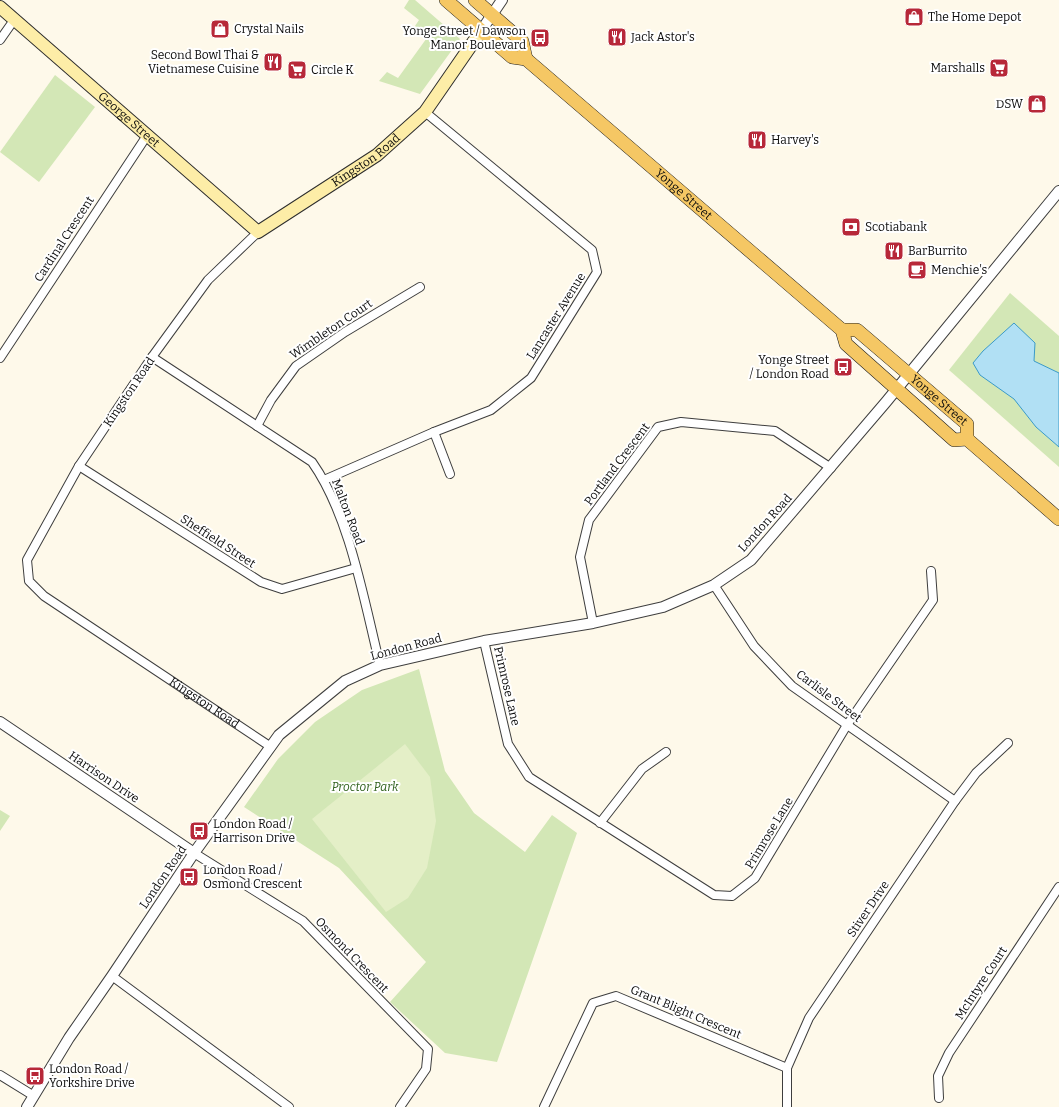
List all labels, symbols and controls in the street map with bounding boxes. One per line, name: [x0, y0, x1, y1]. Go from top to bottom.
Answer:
shop icon: The Home Depot: [903, 6, 925, 28]
place label: The Home Depot: [928, 10, 1022, 24]
shop icon: Crystal Nails: [209, 18, 231, 40]
place label: Crystal Nails: [234, 22, 304, 36]
place label: Yonge Street / Dawson Manor Boulevard: [403, 24, 526, 52]
restaurant icon: Jack Astor's: [606, 26, 628, 48]
bus stop icon: Yonge Street / Dawson Manor Boulevard: [529, 27, 551, 49]
place label: Jack Astor's: [630, 30, 695, 44]
place label: Second Bowl Thai & Vietnamese Cuisine: [148, 48, 259, 76]
restaurant icon: Second Bowl Thai & Vietnamese Cuisine: [262, 51, 284, 73]
supermarket icon: Marshalls: [988, 57, 1010, 79]
supermarket icon: Circle K: [286, 59, 308, 81]
place label: Marshalls: [930, 61, 985, 75]
place label: Circle K: [311, 63, 354, 77]
street label: George Street: [95, 89, 163, 150]
shop icon: DSW: [1026, 93, 1048, 115]
place label: DSW: [996, 97, 1024, 111]
restaurant icon: Harvey's: [746, 129, 768, 151]
street label: Kingston Road: [329, 131, 403, 189]
place label: Harvey's: [771, 133, 819, 147]
street label: Yonge Street: [652, 166, 716, 223]
street label: Cardinal Crescent: [31, 193, 97, 284]
bank icon: Scotiabank: [840, 216, 862, 238]
place label: Scotiabank: [865, 220, 927, 234]
restaurant icon: BarBurrito: [883, 240, 905, 262]
place label: BarBurrito: [908, 244, 967, 258]
cafe icon: Menchie's: [906, 259, 928, 281]
place label: Menchie's: [931, 263, 987, 277]
street label: Lancaster Avenue: [524, 270, 588, 362]
street label: Wimbleton Court: [287, 296, 375, 362]
place label: Yonge Street / London Road: [750, 353, 830, 381]
street label: Kingston Road: [101, 354, 157, 430]
bus stop icon: Yonge Street / London Road: [832, 356, 854, 378]
street label: Yonge Street: [908, 372, 971, 429]
street label: Portland Crescent: [581, 420, 653, 508]
street label: Malton Road: [329, 477, 367, 547]
street label: London Road: [735, 491, 795, 555]
street label: Sheffield Street: [178, 511, 259, 571]
street label: London Road: [369, 631, 443, 663]
street label: Primrose Lane: [491, 645, 523, 727]
street label: Carlisle Street: [794, 667, 865, 726]
street label: Kingston Road: [167, 674, 242, 731]
street label: Harrison Drive: [66, 748, 142, 806]
park label: Proctor Park: [331, 780, 399, 794]
street label: Primrose Lane: [742, 795, 796, 871]
place label: London Road / Harrison Drive: [213, 817, 295, 845]
bus stop icon: London Road / Harrison Drive: [188, 820, 210, 842]
street label: London Road: [137, 843, 189, 911]
place label: London Road / Osmond Crescent: [203, 863, 303, 891]
bus stop icon: London Road / Osmond Crescent: [178, 866, 200, 888]
street label: Stiver Drive: [844, 878, 892, 940]
street label: Osmond Crescent: [313, 914, 392, 996]
street label: McIntyre Court: [952, 943, 1010, 1022]
street label: Grant Blight Crescent: [628, 982, 744, 1042]
place label: London Road / Yorkshire Drive: [49, 1062, 135, 1090]
bus stop icon: London Road / Yorkshire Drive: [24, 1065, 46, 1087]

